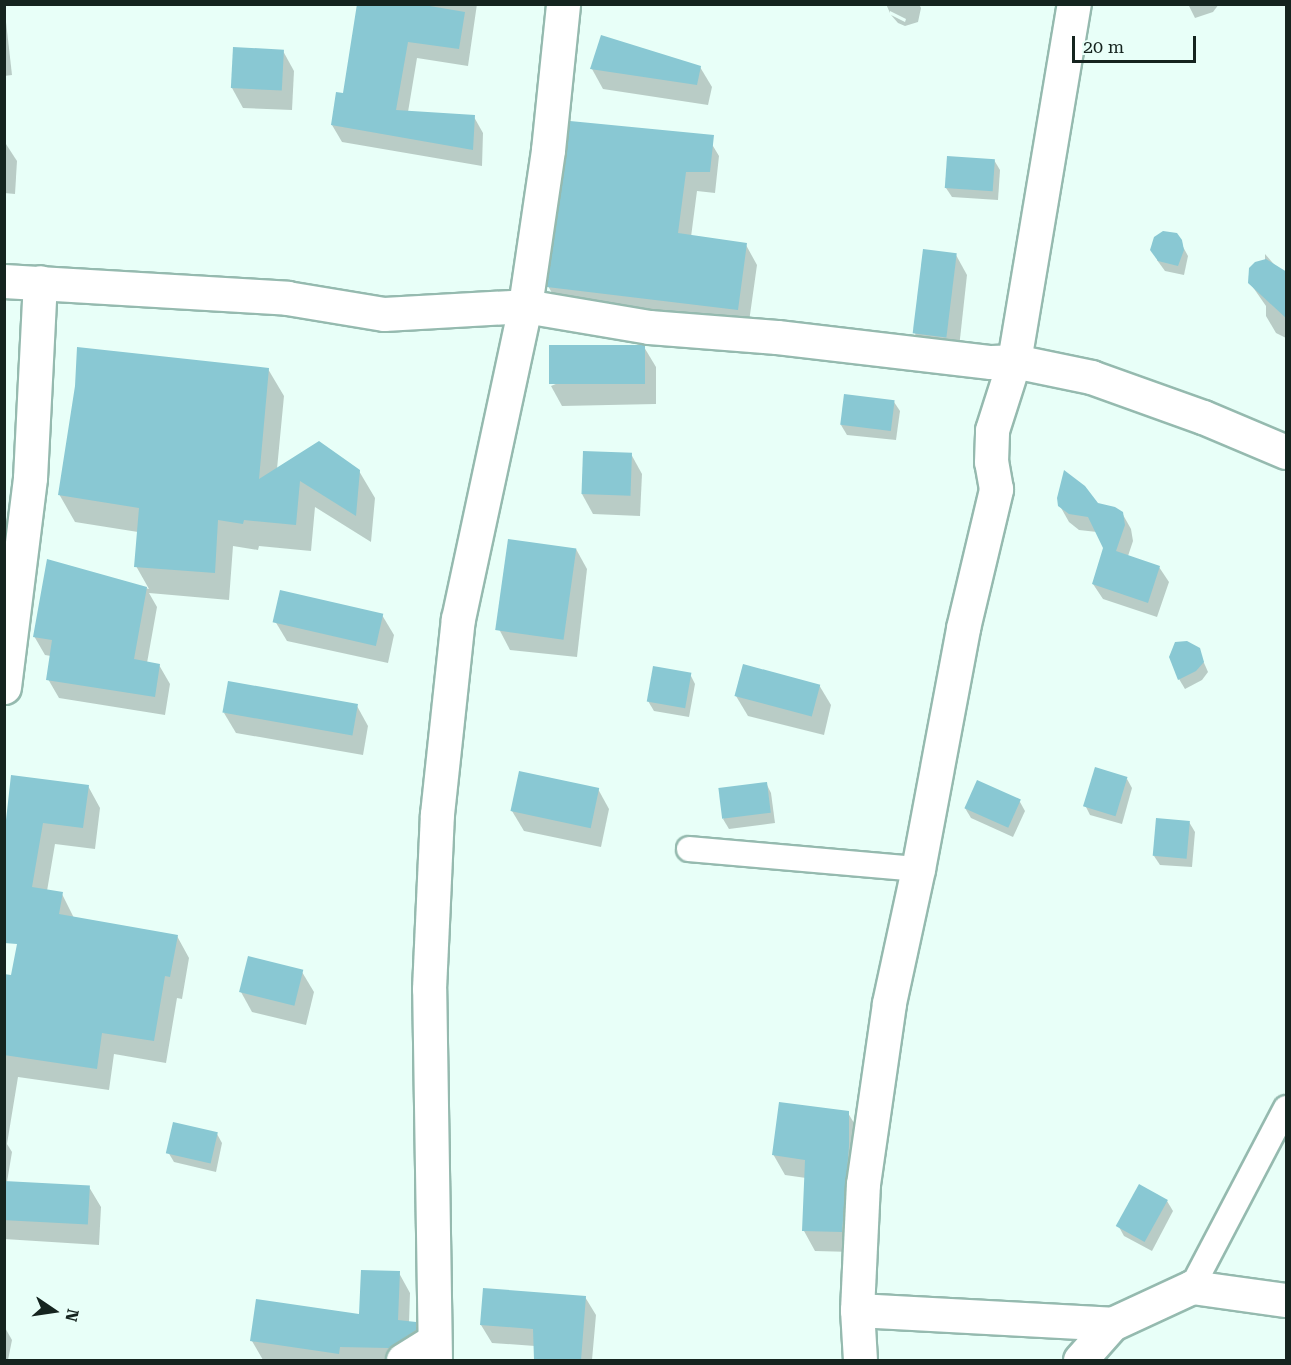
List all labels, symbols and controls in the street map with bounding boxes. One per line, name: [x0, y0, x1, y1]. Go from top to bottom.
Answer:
scale bar: [1075, 24, 1200, 62]
text: 20 m: [1083, 36, 1124, 57]
north arrow: [24, 1281, 84, 1341]
text: N: [61, 1307, 83, 1323]

